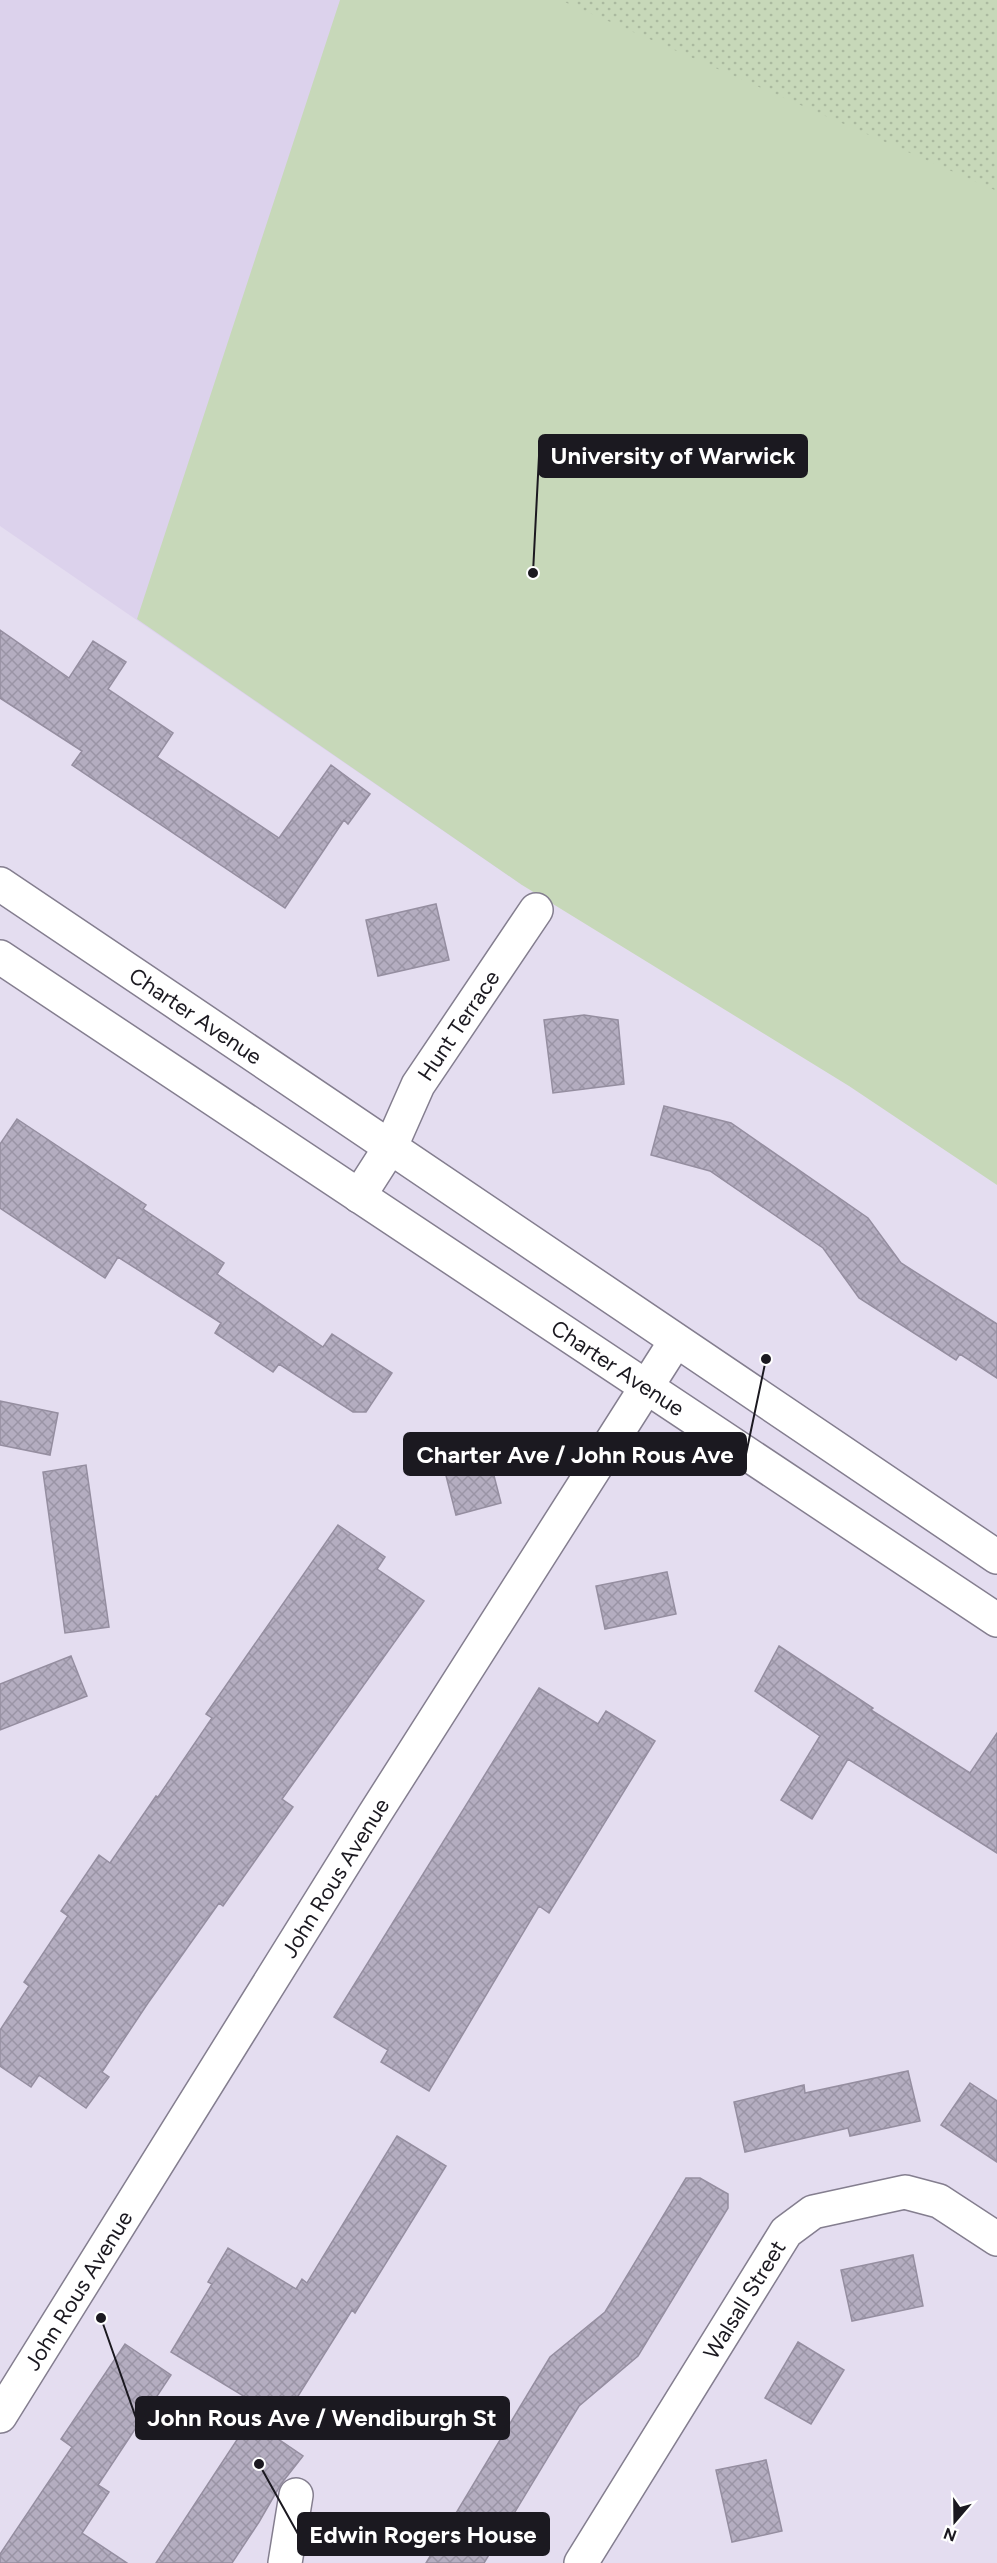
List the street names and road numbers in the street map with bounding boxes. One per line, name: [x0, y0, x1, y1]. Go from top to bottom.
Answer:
street label: Charter Avenue: [124, 961, 267, 1070]
street label: Hunt Terrace: [411, 965, 505, 1086]
street label: Charter Avenue: [546, 1314, 690, 1422]
street label: John Rous Avenue: [275, 1793, 395, 1963]
street label: John Rous Avenue: [18, 2205, 138, 2375]
street label: Walsall Street: [697, 2235, 791, 2364]

